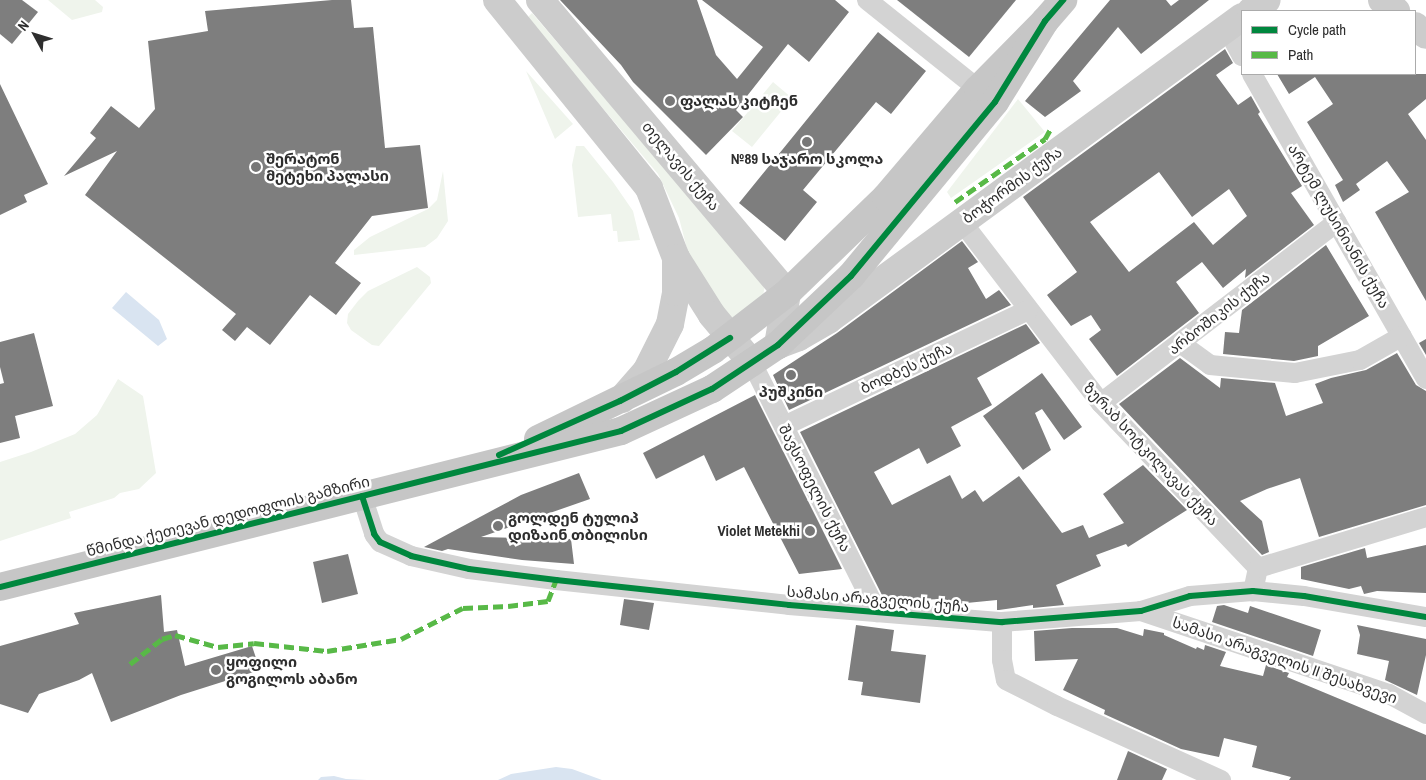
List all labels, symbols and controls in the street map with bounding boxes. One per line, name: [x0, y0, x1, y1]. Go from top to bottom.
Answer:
north arrow: [10, 10, 60, 60]
legend: [1241, 10, 1416, 75]
text: N: [14, 17, 33, 34]
text: Cycle path: [1288, 19, 1346, 40]
text: Path: [1288, 44, 1313, 65]
place label: ფალას კიტჩენ: [680, 92, 798, 110]
marker: ფალას კიტჩენ: [664, 95, 676, 107]
street label: თელავის ქუჩა: [638, 118, 724, 214]
marker: №89 საჯარო სკოლა: [801, 136, 813, 148]
street label: არტემ ლუსინიანის ქუჩა: [1284, 141, 1394, 311]
street label: ბოჭორმის ქუჩა: [959, 143, 1065, 227]
place label: შერატონ მეტეხი პალასი: [266, 149, 389, 184]
place label: №89 საჯარო სკოლა: [731, 150, 883, 168]
marker: შერატონ მეტეხი პალასი: [250, 161, 262, 173]
street label: არბოშიკის ქუჩა: [1165, 268, 1273, 358]
street label: ბოდბეს ქუჩა: [857, 339, 955, 397]
marker: პუშკინი: [785, 369, 797, 381]
street label: ზურაბ სოტკილავას ქუჩა: [1080, 379, 1222, 529]
place label: პუშკინი: [759, 383, 823, 401]
street label: შავსოფელის ქუჩა: [775, 421, 855, 555]
street label: წმინდა ქეთევან დედოფლის გამზირი: [84, 472, 372, 560]
place label: გოლდენ ტულიპ დიზაინ თბილისი: [508, 508, 648, 543]
marker: გოლდენ ტულიპ დიზაინ თბილისი: [492, 520, 504, 532]
place label: Violet Metekhi: [718, 522, 800, 540]
marker: Violet Metekhi: [804, 525, 816, 537]
street label: სამასი არაგველის ქუჩა: [786, 582, 970, 616]
street label: სამასი არაგველის II შესახვევი: [1170, 613, 1400, 707]
place label: ყოფილი გოგილოს აბანო: [226, 652, 358, 687]
marker: ყოფილი გოგილოს აბანო: [210, 664, 222, 676]

